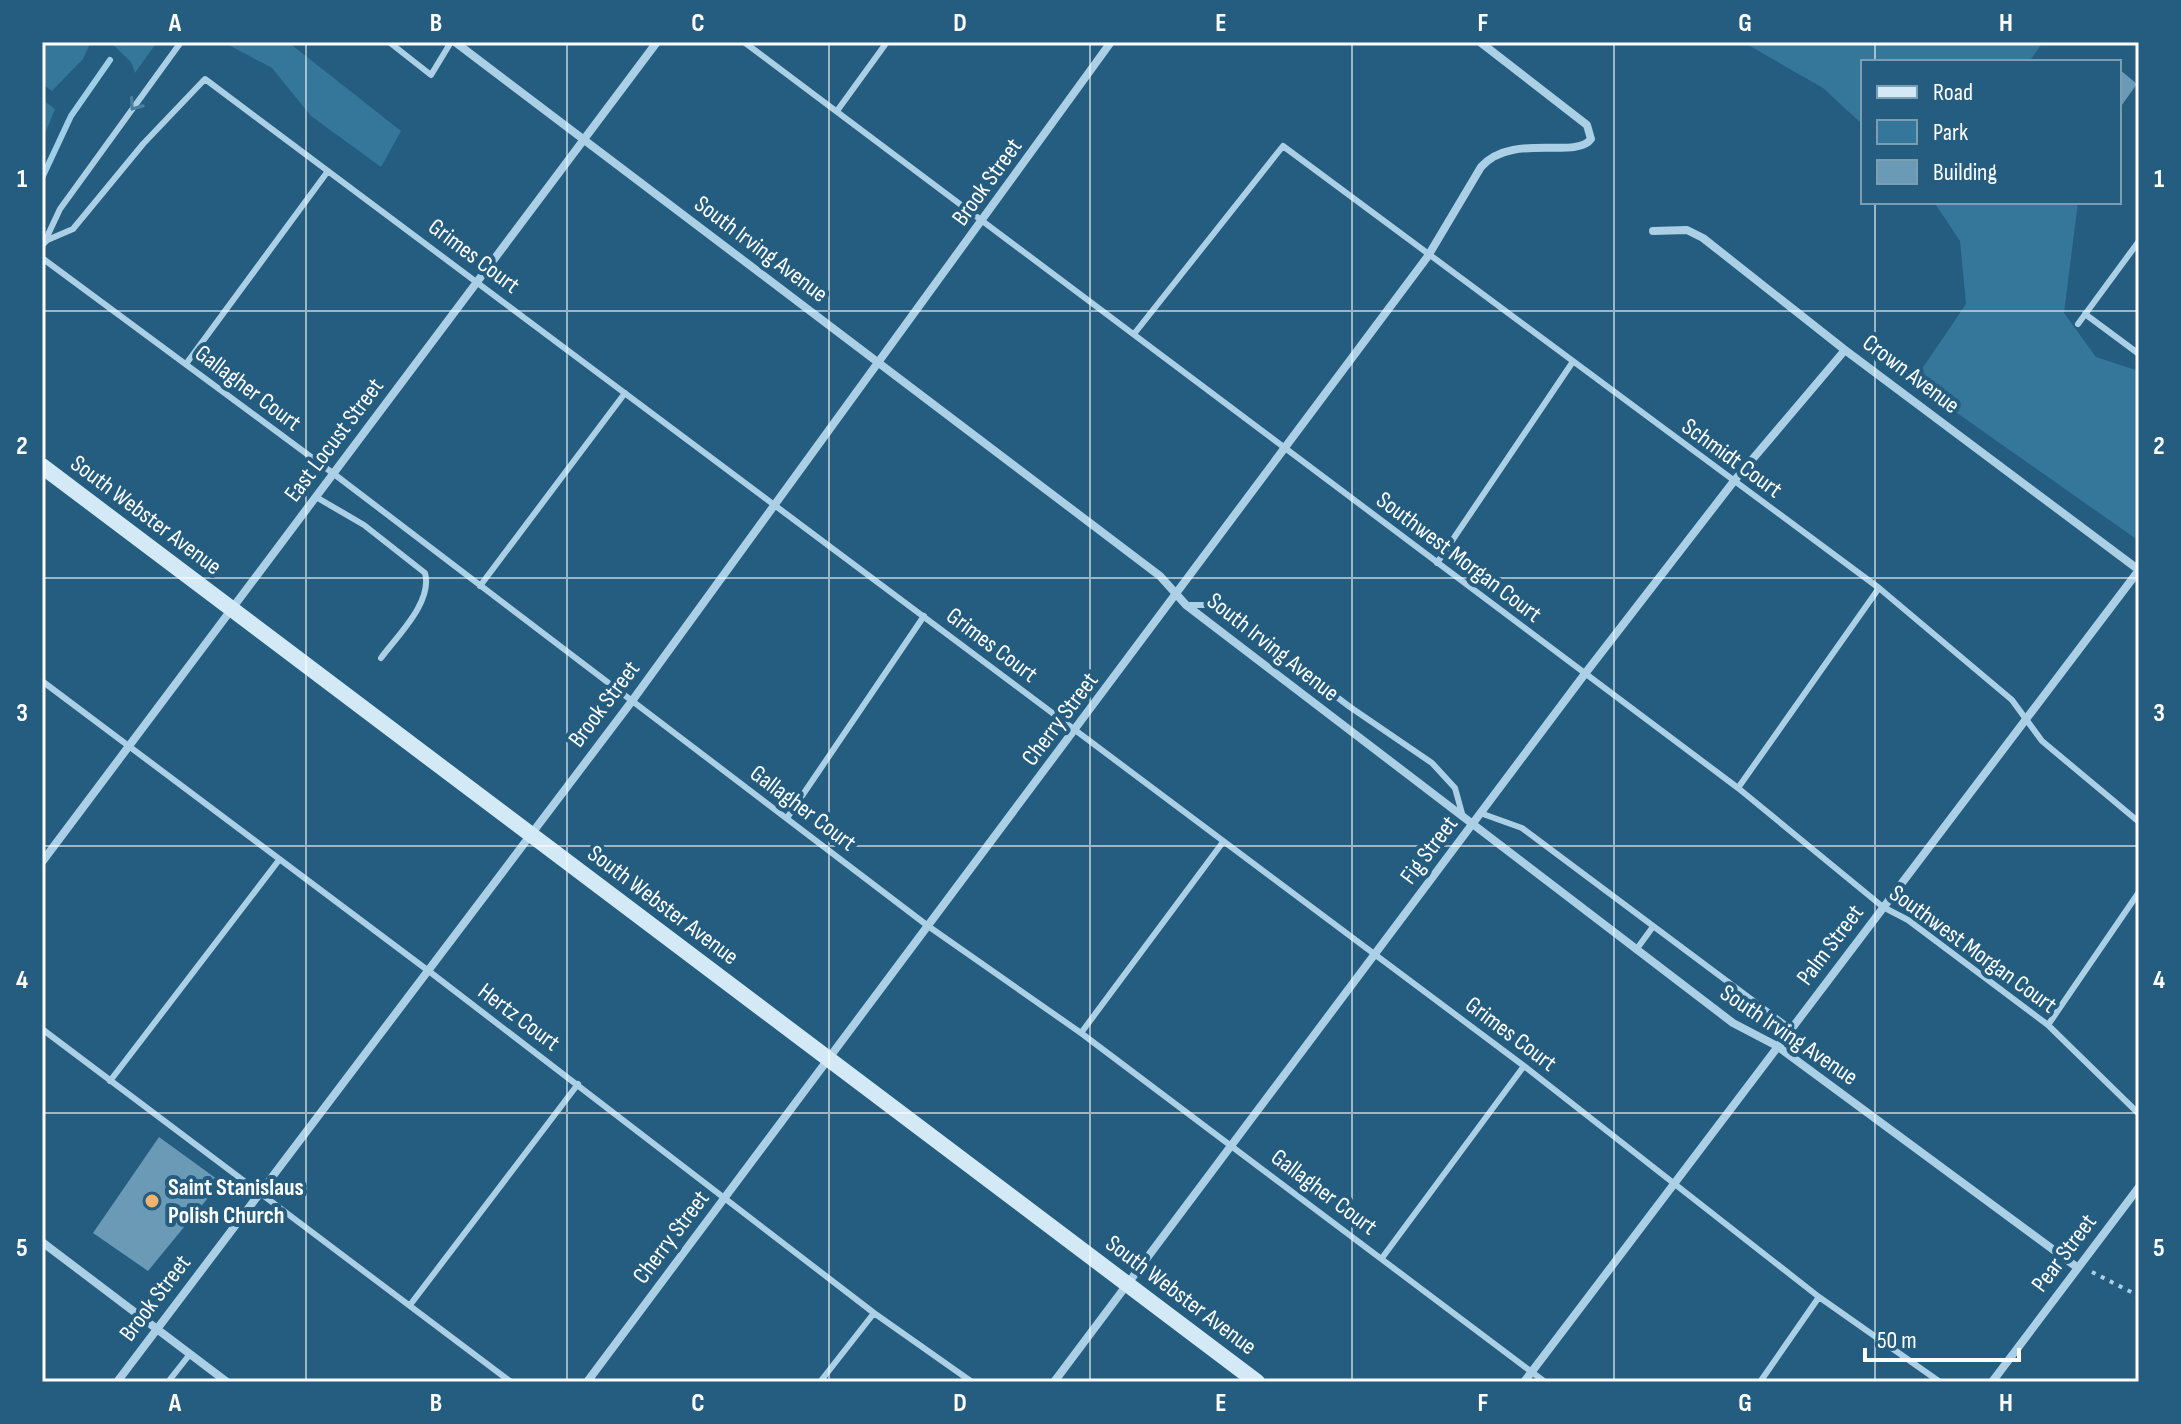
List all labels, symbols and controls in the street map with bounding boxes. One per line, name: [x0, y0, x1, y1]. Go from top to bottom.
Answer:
text: A: [168, 8, 182, 39]
text: B: [430, 8, 442, 39]
text: C: [691, 8, 705, 39]
text: D: [953, 8, 967, 39]
text: E: [1215, 8, 1227, 39]
text: F: [1478, 8, 1489, 39]
text: G: [1738, 8, 1752, 39]
text: H: [1999, 8, 2013, 39]
legend: [1861, 60, 2121, 204]
text: Road: [1933, 78, 1973, 107]
one-way arrow: [130, 97, 145, 111]
text: Park: [1933, 118, 1968, 147]
street label: Brook Street: [946, 133, 1028, 231]
text: Building: [1933, 158, 1997, 187]
text: 1: [17, 164, 27, 195]
text: 1: [2154, 164, 2164, 195]
street label: South Irving Avenue: [689, 189, 833, 309]
street label: Grimes Court: [423, 212, 525, 300]
street label: Crown Avenue: [1857, 328, 1965, 420]
street label: Gallagher Court: [189, 339, 307, 437]
street label: East Locust Street: [278, 373, 390, 507]
street label: Schmidt Court: [1676, 412, 1788, 504]
text: 2: [16, 431, 28, 462]
text: 2: [2153, 431, 2165, 462]
street label: South Webster Avenue: [65, 449, 227, 581]
street label: Southwest Morgan Court: [1371, 485, 1547, 629]
street label: South Irving Avenue: [1201, 586, 1345, 708]
street label: Grimes Court: [941, 601, 1043, 689]
street label: Brook Street: [562, 655, 646, 753]
street label: Cherry Street: [1016, 667, 1104, 771]
text: 3: [16, 698, 28, 729]
text: 3: [2153, 698, 2165, 729]
street label: Gallagher Court: [744, 759, 862, 857]
street label: Fig Street: [1394, 810, 1464, 890]
street label: South Webster Avenue: [582, 839, 744, 971]
street label: Southwest Morgan Court: [1884, 879, 2062, 1019]
street label: Palm Street: [1790, 899, 1870, 991]
text: 4: [16, 965, 28, 996]
text: 4: [2153, 965, 2165, 996]
street label: Hertz Court: [472, 977, 566, 1057]
street label: South Irving Avenue: [1715, 978, 1863, 1092]
street label: Grimes Court: [1460, 990, 1562, 1078]
street label: Gallagher Court: [1265, 1143, 1383, 1241]
place label: Saint Stanislaus Polish Church: [168, 1173, 304, 1230]
street label: Cherry Street: [627, 1185, 715, 1289]
marker: Saint Stanislaus Polish Church: [143, 1192, 161, 1210]
street label: Pear Street: [2025, 1208, 2103, 1298]
street label: South Webster Avenue: [1100, 1229, 1262, 1361]
text: 5: [16, 1233, 28, 1264]
text: 5: [2153, 1233, 2165, 1264]
street label: Brook Street: [113, 1249, 197, 1347]
scale bar: [1865, 1312, 2019, 1362]
text: 50 m: [1877, 1326, 1917, 1355]
text: A: [168, 1388, 182, 1419]
text: B: [430, 1388, 442, 1419]
text: C: [691, 1388, 705, 1419]
text: D: [953, 1388, 967, 1419]
text: E: [1215, 1388, 1227, 1419]
text: F: [1478, 1388, 1489, 1419]
text: G: [1738, 1388, 1752, 1419]
text: H: [1999, 1388, 2013, 1419]

